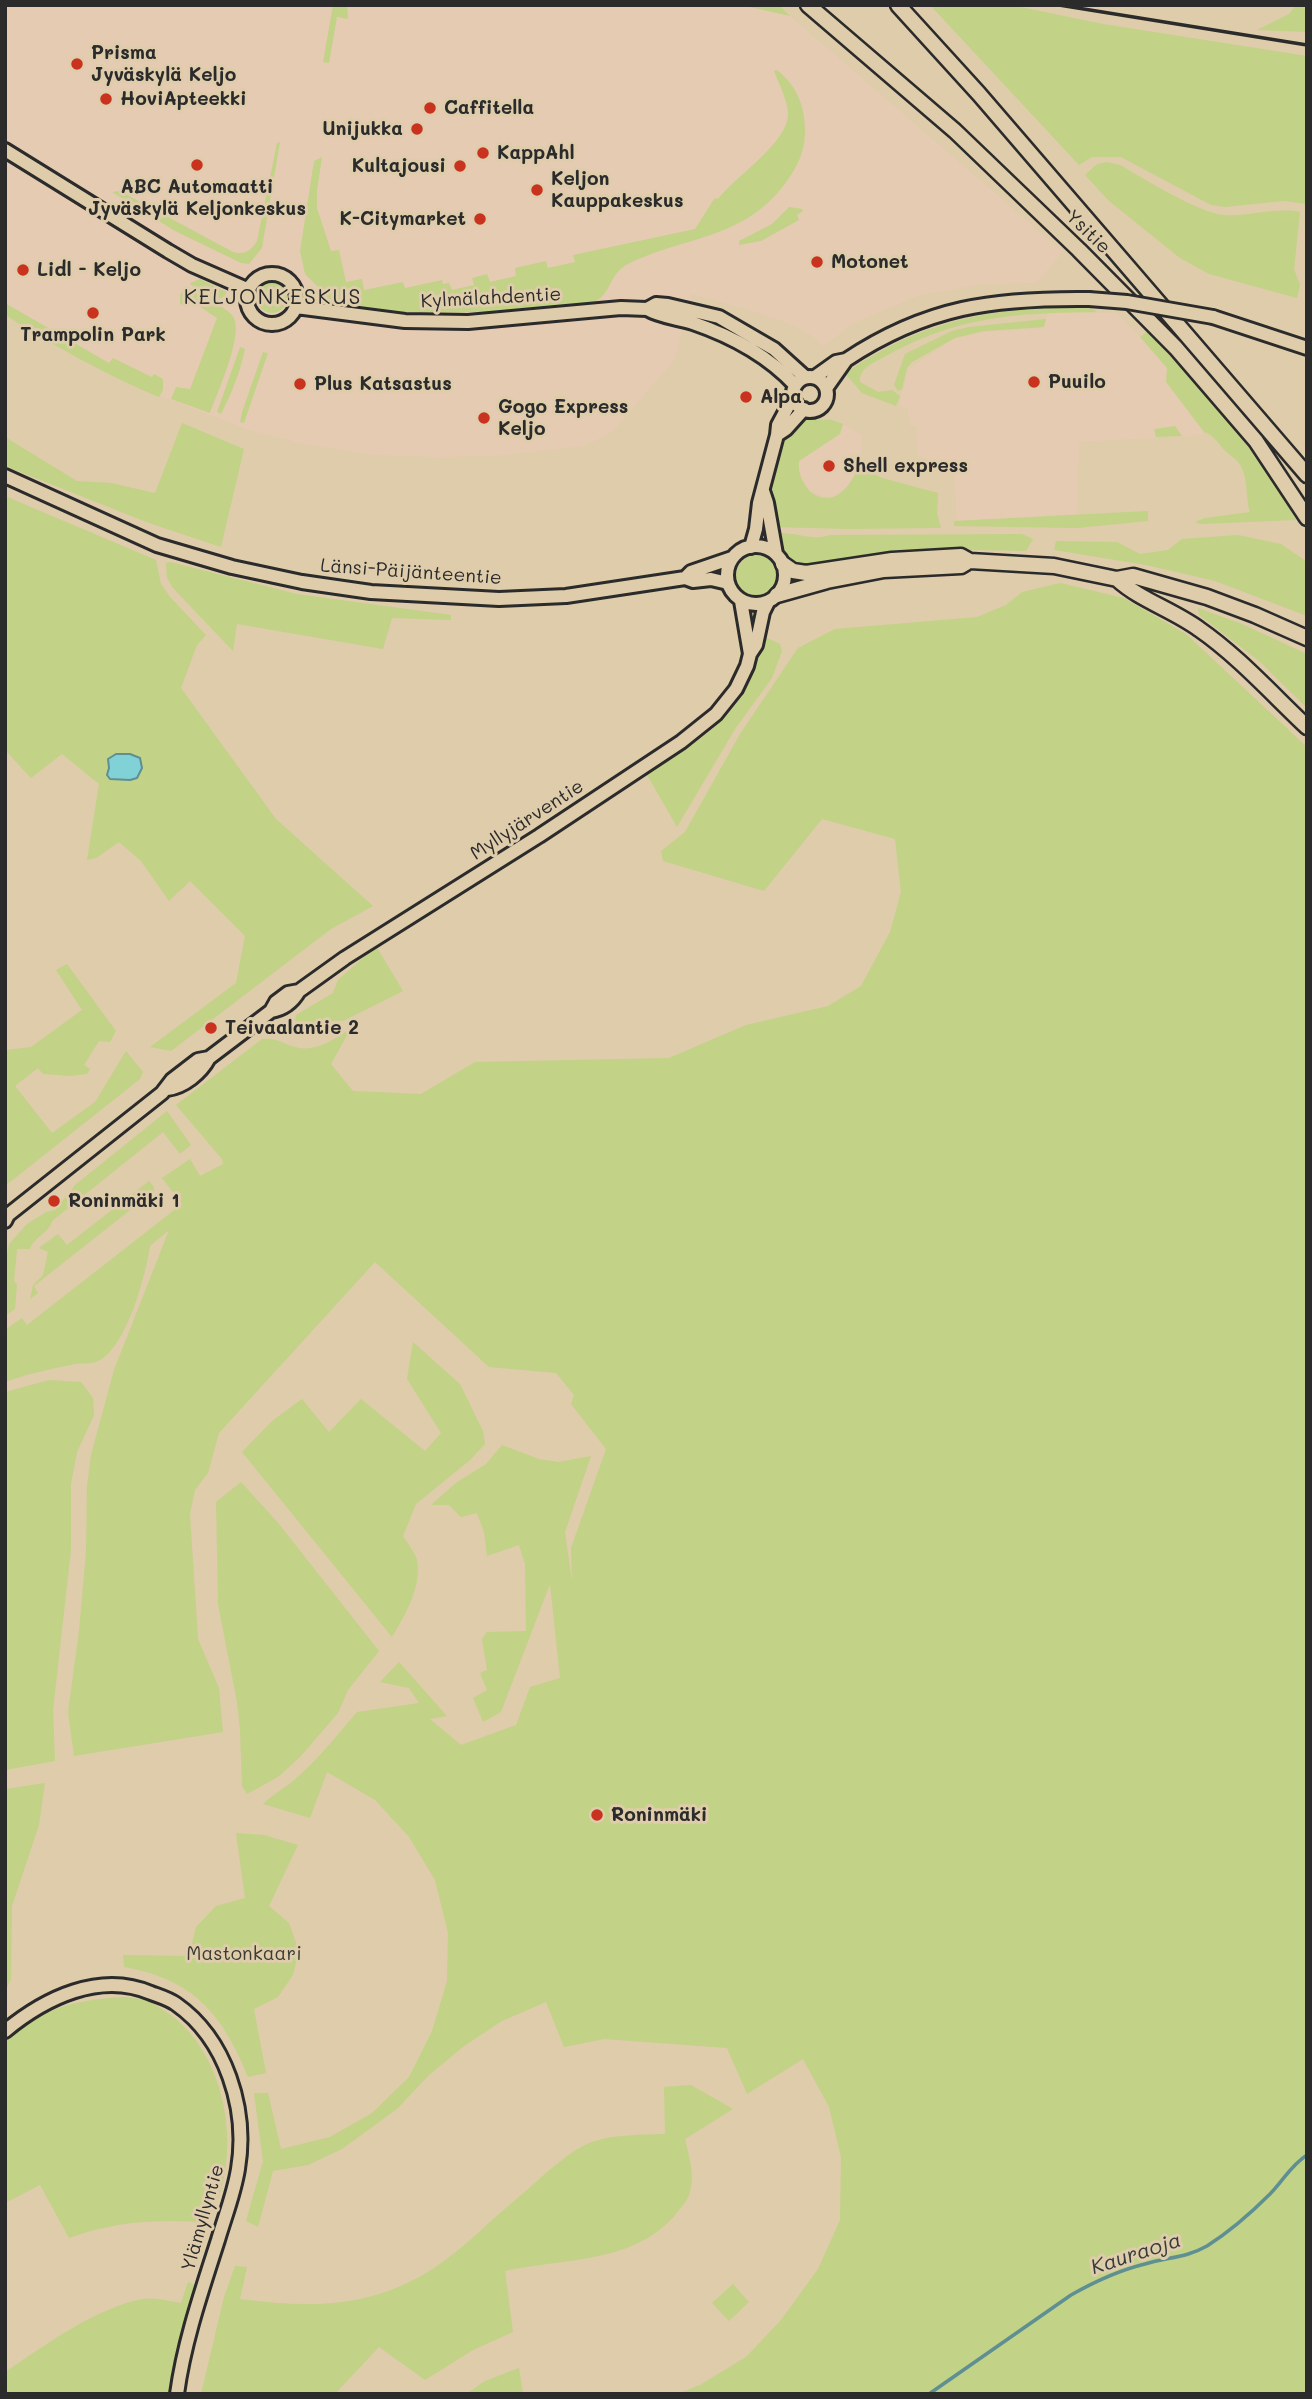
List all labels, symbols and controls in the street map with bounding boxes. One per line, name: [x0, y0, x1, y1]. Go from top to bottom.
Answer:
place label: Prisma Jyväskylä Keljo: [91, 42, 236, 86]
marker: Prisma Jyväskylä Keljo: [69, 56, 85, 72]
place label: HoviApteekki: [120, 88, 247, 110]
marker: HoviApteekki: [98, 91, 114, 107]
place label: Caffitella: [444, 97, 534, 119]
marker: Caffitella: [422, 100, 438, 116]
place label: Unijukka: [322, 118, 403, 140]
marker: Unijukka: [409, 121, 425, 137]
place label: KappAhl: [497, 142, 575, 164]
marker: KappAhl: [475, 145, 491, 161]
place label: Kultajousi: [352, 155, 446, 177]
marker: ABC Automaatti Jyväskylä Keljonkeskus: [189, 157, 205, 173]
marker: Kultajousi: [452, 158, 468, 174]
place label: Keljon Kauppakeskus: [551, 168, 684, 212]
place label: ABC Automaatti Jyväskylä Keljonkeskus: [88, 176, 306, 220]
marker: Keljon Kauppakeskus: [529, 182, 545, 198]
street label: Ysitie: [1061, 205, 1115, 259]
place label: K-Citymarket: [340, 208, 466, 230]
marker: K-Citymarket: [472, 211, 488, 227]
place label: Motonet: [831, 251, 909, 273]
marker: Motonet: [809, 254, 825, 270]
place label: Lidl - Keljo: [37, 259, 141, 281]
marker: Lidl - Keljo: [15, 262, 31, 278]
street label: Kylmälahdentie: [420, 283, 562, 313]
district label: KELJONKESKUS: [185, 285, 361, 311]
marker: Trampolin Park: [85, 305, 101, 321]
place label: Trampolin Park: [20, 324, 166, 346]
place label: Puuilo: [1048, 371, 1106, 393]
place label: Plus Katsastus: [314, 373, 452, 395]
marker: Puuilo: [1026, 374, 1042, 390]
marker: Plus Katsastus: [292, 376, 308, 392]
place label: Alpa: [760, 386, 802, 408]
marker: Alpa: [738, 389, 754, 405]
place label: Gogo Express Keljo: [498, 396, 628, 440]
marker: Gogo Express Keljo: [476, 410, 492, 426]
place label: Shell express: [843, 455, 968, 477]
marker: Shell express: [821, 458, 837, 474]
street label: Länsi-Päijänteentie: [320, 554, 502, 590]
street label: Myllyjärventie: [466, 775, 588, 865]
place label: Teivaalantie 2: [225, 1017, 359, 1039]
marker: Teivaalantie 2: [203, 1020, 219, 1036]
place label: Roninmäki 1: [68, 1190, 180, 1212]
marker: Roninmäki 1: [46, 1193, 62, 1209]
place label: Roninmäki: [611, 1804, 707, 1826]
marker: Roninmäki: [589, 1807, 605, 1823]
park label: Mastonkaari: [186, 1943, 302, 1965]
street label: Ylämyllyntie: [177, 2162, 229, 2274]
water label: Kauraoja: [1088, 2228, 1184, 2280]

